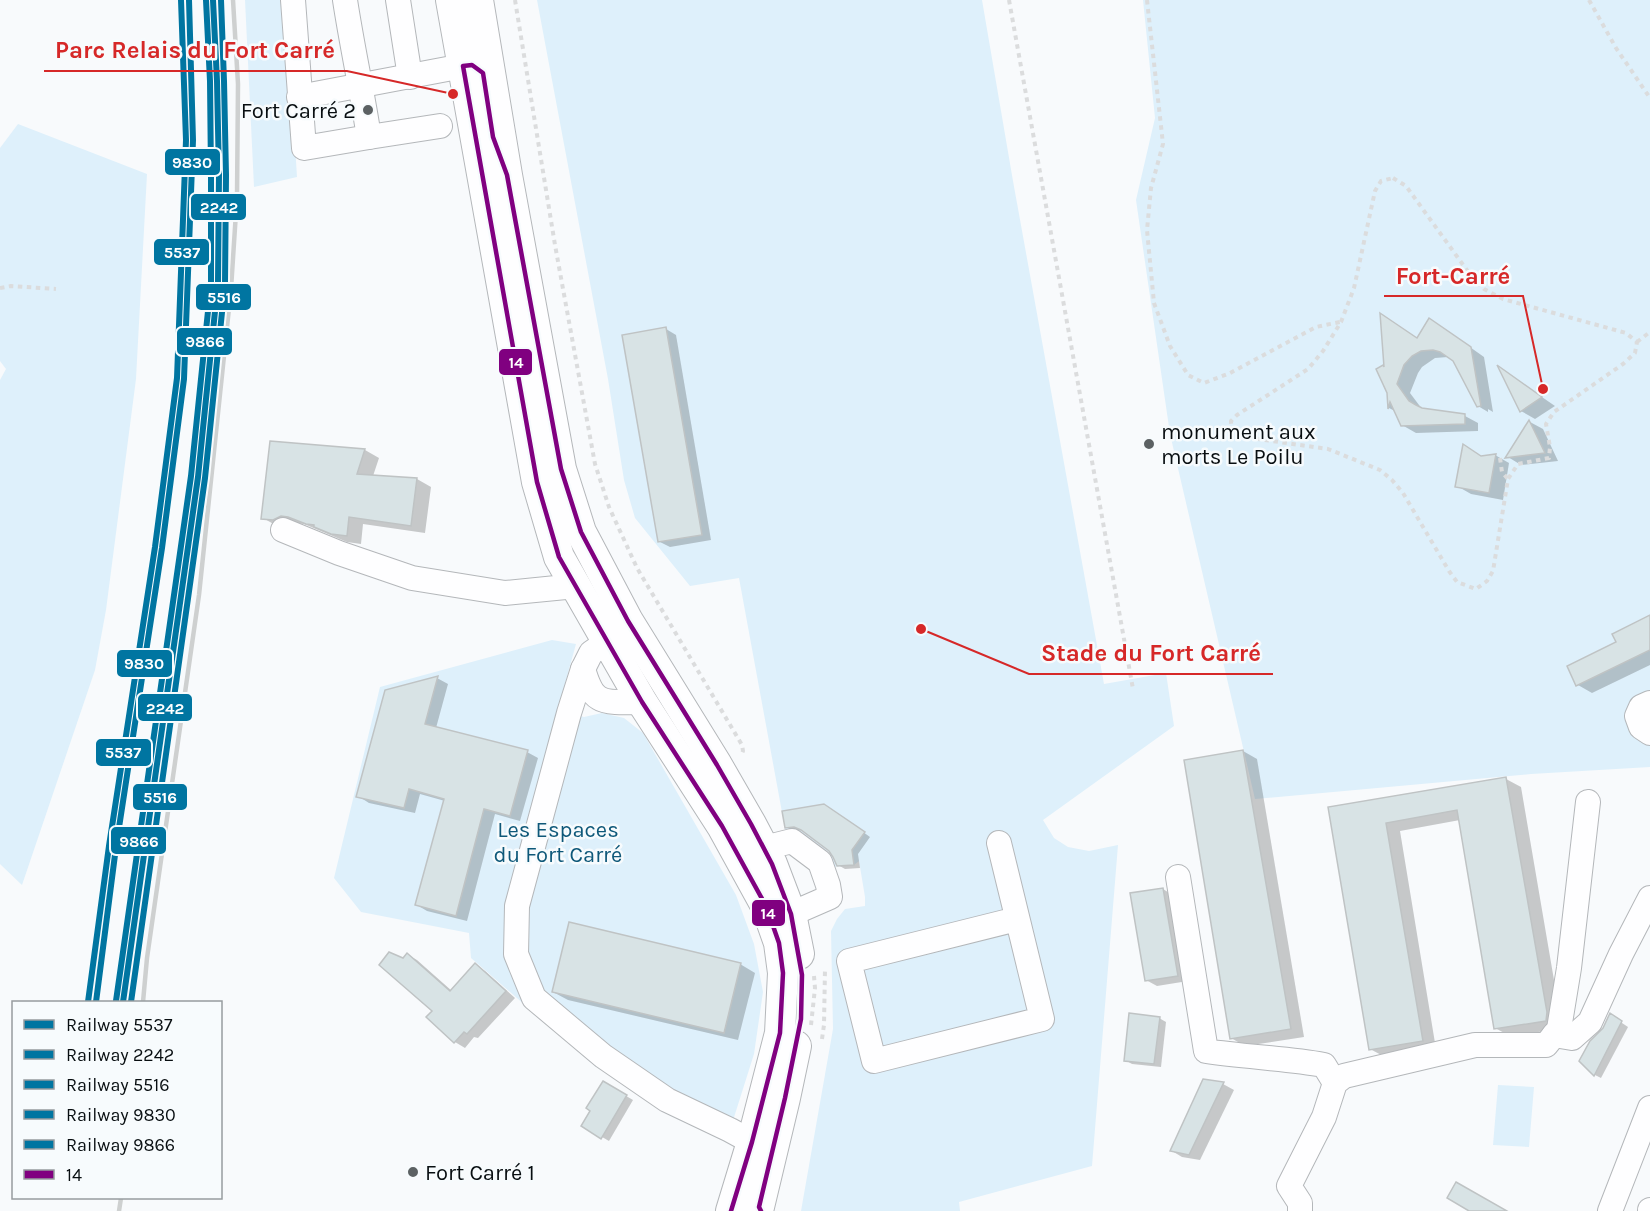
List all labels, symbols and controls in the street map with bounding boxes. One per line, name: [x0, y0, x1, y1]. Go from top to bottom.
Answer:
callout: Parc Relais du Fort Carré: [44, 29, 347, 71]
text: Parc Relais du Fort Carré: [55, 36, 335, 64]
place label: Fort Carré 2: [241, 98, 356, 124]
marker: Fort Carré 2: [361, 103, 375, 117]
line badge: 9830: [164, 148, 221, 176]
text: 9830: [172, 153, 212, 172]
line badge: 2242: [190, 193, 247, 221]
text: 2242: [200, 198, 238, 217]
line badge: 5537: [153, 238, 210, 266]
text: 5537: [164, 243, 200, 262]
callout: Fort-Carré: [1384, 254, 1523, 296]
text: Fort-Carré: [1396, 262, 1510, 290]
line badge: 5516: [195, 283, 252, 311]
text: 5516: [207, 288, 241, 307]
line badge: 9866: [176, 327, 233, 356]
text: 9866: [185, 332, 225, 351]
line badge: 14: [498, 348, 533, 376]
text: 14: [508, 353, 524, 372]
place label: monument aux morts Le Poilu: [1161, 419, 1316, 470]
marker: monument aux morts Le Poilu: [1142, 437, 1156, 451]
callout: Stade du Fort Carré: [1029, 632, 1273, 674]
text: Stade du Fort Carré: [1041, 639, 1261, 667]
line badge: 9830: [116, 649, 173, 678]
text: 9830: [124, 654, 164, 673]
line badge: 2242: [137, 693, 193, 722]
text: 2242: [146, 699, 184, 718]
line badge: 5537: [95, 738, 152, 767]
text: 5537: [105, 743, 141, 762]
line badge: 5516: [132, 783, 188, 811]
text: 5516: [143, 788, 177, 807]
park label: Les Espaces du Fort Carré: [494, 817, 622, 868]
line badge: 9866: [110, 826, 167, 855]
text: 9866: [119, 832, 159, 851]
line badge: 14: [751, 899, 786, 927]
text: 14: [760, 904, 776, 923]
legend: [12, 1001, 222, 1199]
text: Railway 5537: [66, 1014, 173, 1036]
text: Railway 2242: [66, 1044, 174, 1066]
text: Railway 5516: [66, 1074, 170, 1096]
text: Railway 9830: [66, 1104, 176, 1126]
text: Railway 9866: [66, 1134, 175, 1156]
place label: Fort Carré 1: [425, 1160, 535, 1186]
text: 14: [66, 1164, 82, 1186]
marker: Fort Carré 1: [406, 1165, 420, 1179]

